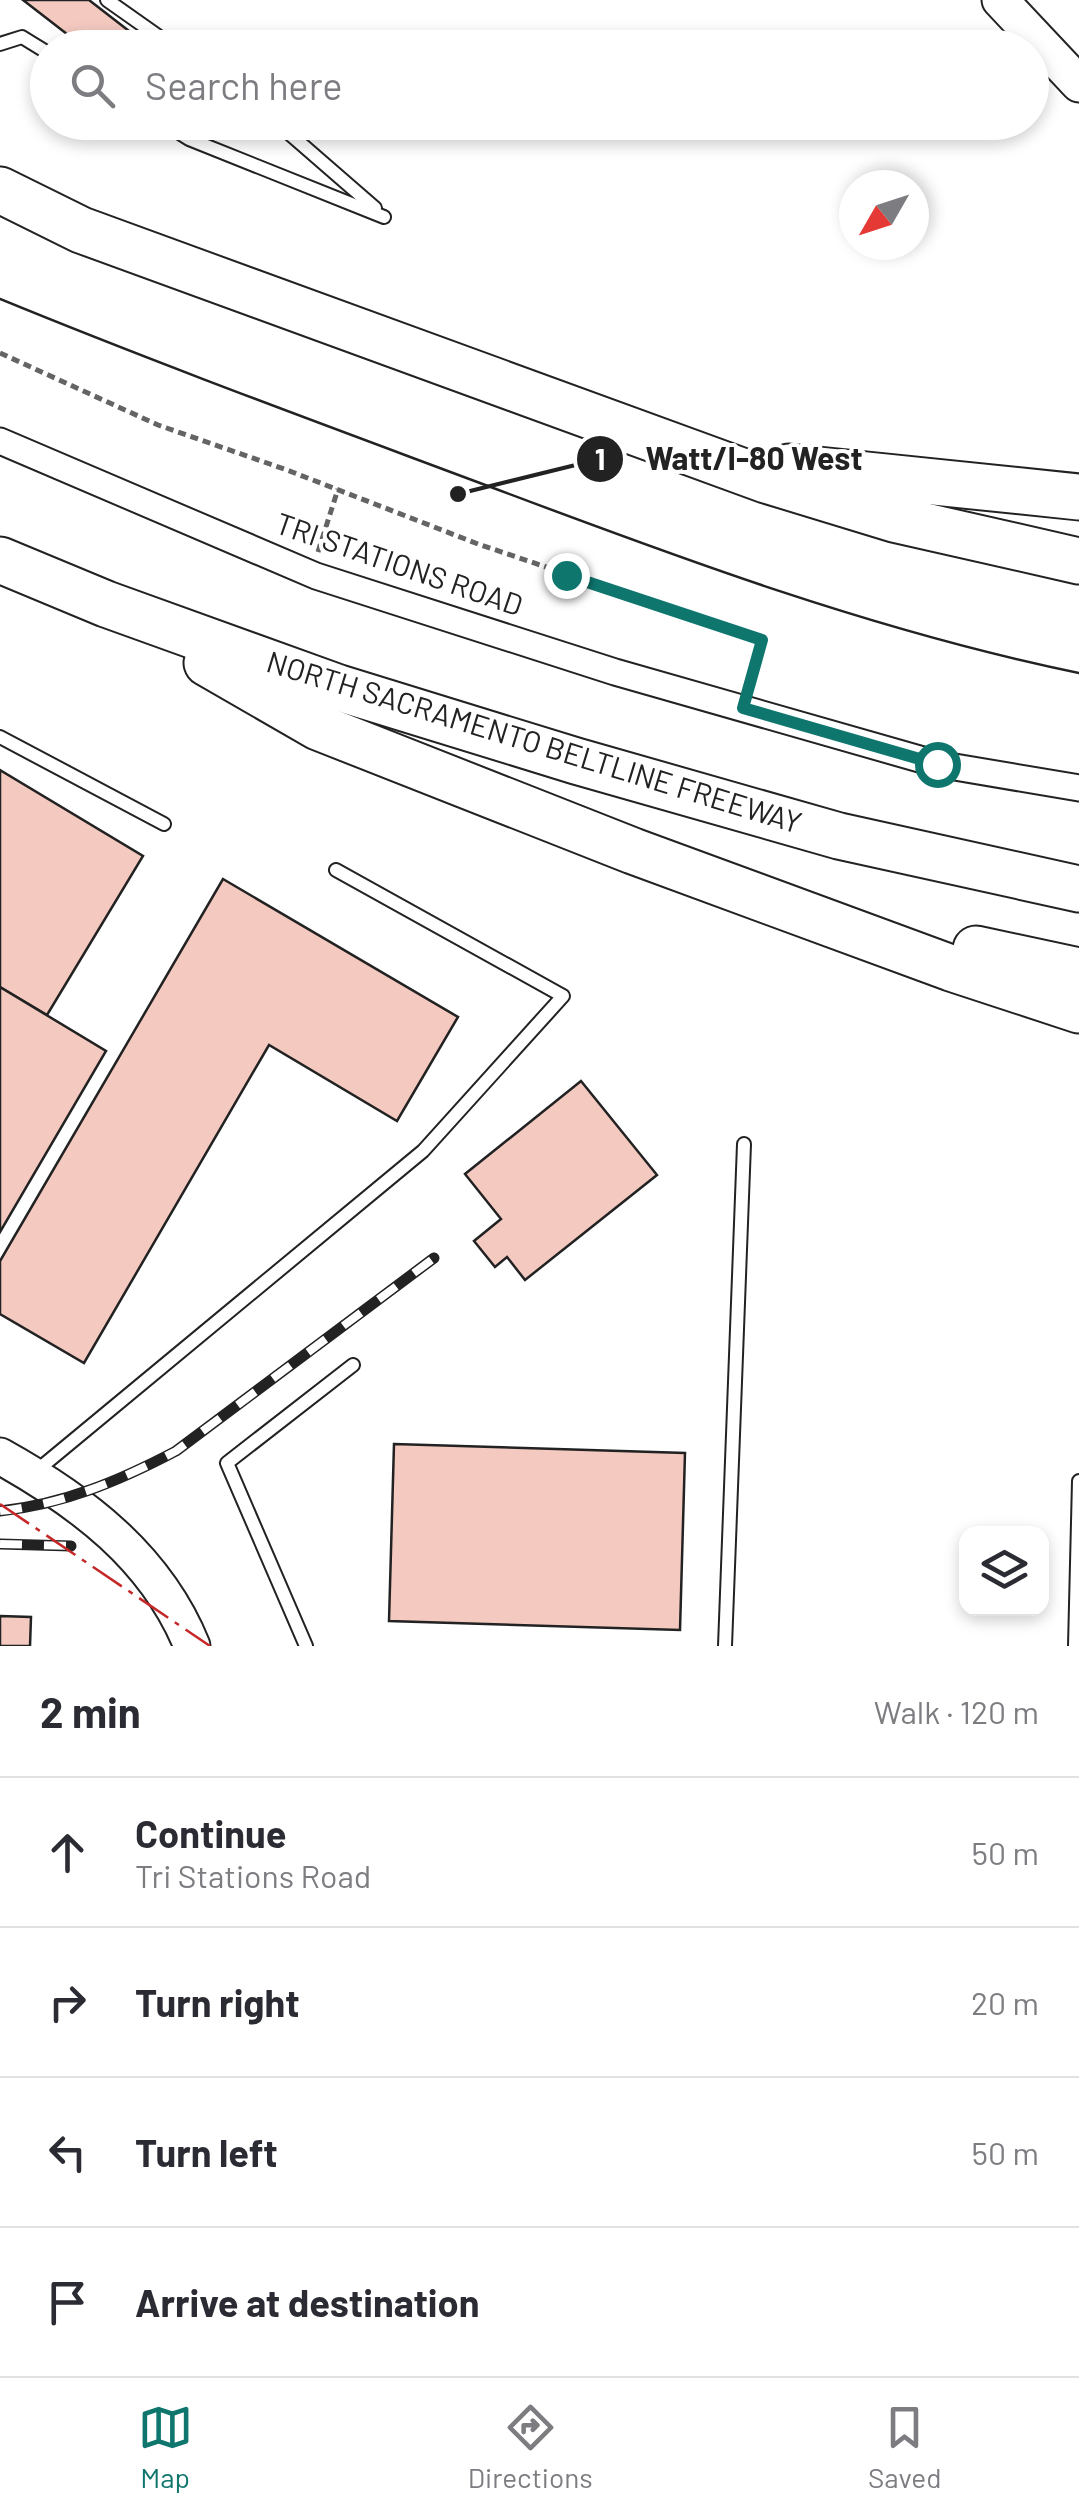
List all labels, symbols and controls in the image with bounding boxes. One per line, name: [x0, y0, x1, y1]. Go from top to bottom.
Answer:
search box: [30, 30, 1049, 140]
icon: search: [65, 58, 120, 113]
text: Search here: [145, 62, 343, 108]
north arrow: [839, 170, 929, 260]
callout: Watt/I-80 West: [575, 428, 883, 490]
text: Watt/I-80 West: [645, 438, 863, 476]
text: 1: [595, 440, 605, 476]
street label: TRI STATIONS ROAD: [271, 504, 528, 622]
route end: [544, 553, 590, 599]
street label: NORTH SACRAMENTO BELTLINE FREEWAY: [263, 642, 806, 840]
route start: [915, 742, 961, 788]
map controls: [959, 1526, 1049, 1616]
button: layers: [959, 1526, 1049, 1616]
text: 2 min: [40, 1686, 141, 1736]
text: Walk · 120 m: [874, 1692, 1039, 1730]
text: Continue: [135, 1810, 286, 1856]
icon: ahead: [40, 1825, 95, 1880]
text: 50 m: [972, 1833, 1039, 1871]
text: Tri Stations Road: [135, 1856, 371, 1894]
icon: right: [40, 1975, 95, 2030]
text: Turn right: [135, 1979, 300, 2025]
text: 20 m: [971, 1983, 1039, 2021]
icon: left: [40, 2125, 95, 2180]
text: Turn left: [135, 2129, 278, 2175]
text: 50 m: [972, 2133, 1039, 2171]
icon: arrive: [40, 2275, 95, 2330]
text: Arrive at destination: [135, 2279, 480, 2325]
tab: Map: [138, 2400, 193, 2494]
tab: Directions: [468, 2400, 593, 2494]
tab: Saved: [868, 2400, 941, 2494]

